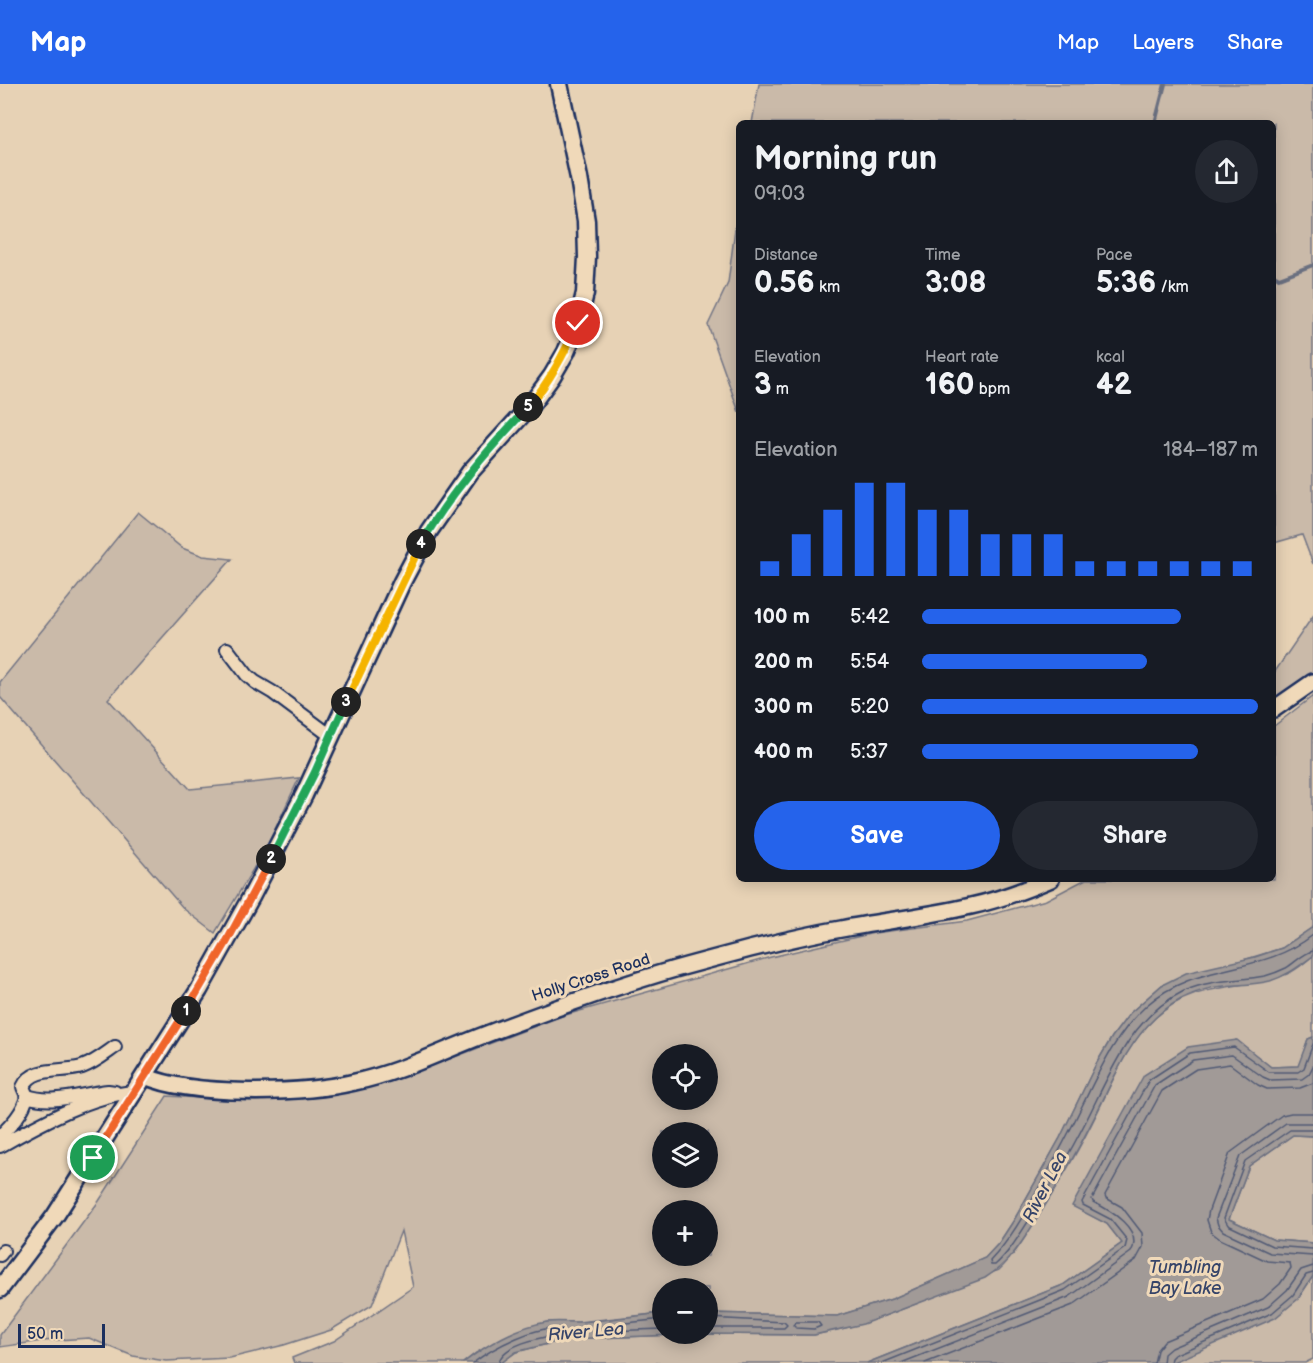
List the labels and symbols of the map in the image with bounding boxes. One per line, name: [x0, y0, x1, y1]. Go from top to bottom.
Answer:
pin: [552, 297, 603, 348]
pin: 5: [513, 392, 543, 422]
pin: 4: [406, 529, 436, 559]
pin: 3: [331, 687, 361, 717]
pin: 2: [256, 844, 286, 874]
street label: Holly Cross Road: [529, 950, 653, 1006]
pin: 1: [171, 996, 201, 1026]
pin: [67, 1132, 118, 1183]
water label: River Lea: [1018, 1148, 1072, 1226]
water label: Tumbling Bay Lake: [1149, 1257, 1221, 1299]
water label: River Lea: [547, 1318, 625, 1346]
scale bar: [18, 1321, 105, 1348]

